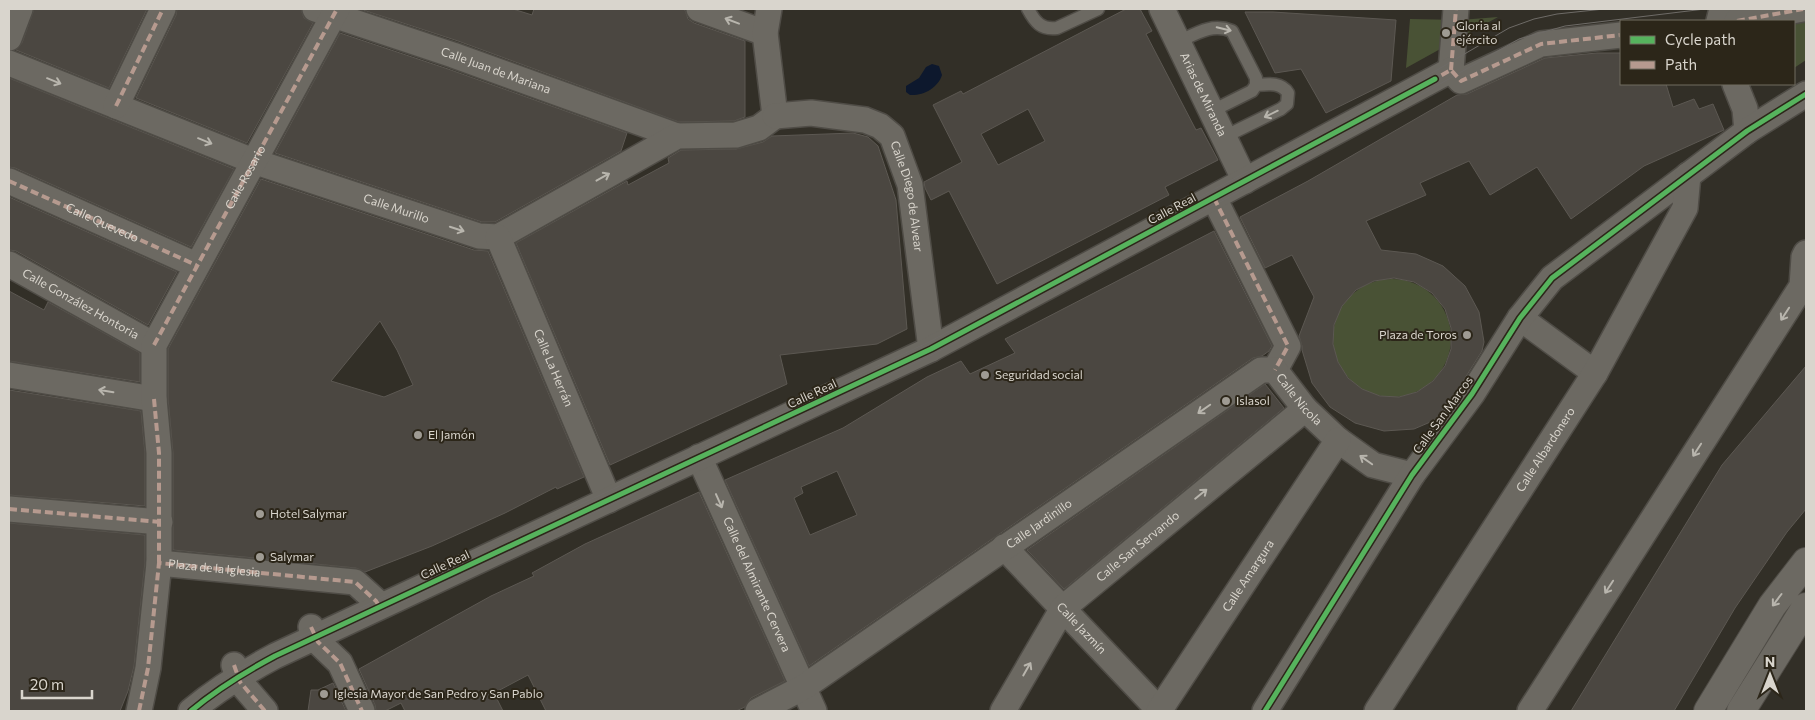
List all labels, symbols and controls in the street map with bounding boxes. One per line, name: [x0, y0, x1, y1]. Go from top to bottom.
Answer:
one-way arrow: [725, 16, 740, 25]
place label: Gloria al ejército: [1456, 18, 1501, 46]
legend: [1620, 20, 1795, 85]
one-way arrow: [1215, 25, 1231, 34]
marker: Gloria al ejército: [1440, 27, 1452, 39]
text: Cycle path: [1665, 30, 1736, 48]
street label: Calle Juan de Mariana: [439, 44, 553, 96]
street label: Arias de Miranda: [1178, 50, 1230, 138]
text: Path: [1665, 55, 1697, 73]
one-way arrow: [46, 77, 61, 86]
one-way arrow: [1264, 110, 1279, 119]
one-way arrow: [197, 137, 212, 147]
street label: Calle Diego de Alvear: [888, 139, 927, 253]
street label: Calle Rosario: [221, 142, 268, 211]
one-way arrow: [596, 172, 610, 182]
street label: Calle Murillo: [362, 190, 431, 225]
street label: Calle Real: [1145, 190, 1198, 227]
street label: Calle Quevedo: [64, 199, 141, 244]
one-way arrow: [449, 225, 465, 234]
street label: Calle González Hontoria: [20, 265, 142, 341]
one-way arrow: [1779, 306, 1789, 320]
street label: Calle La Herrán: [532, 327, 577, 408]
place label: Plaza de Toros: [1379, 327, 1457, 341]
marker: Plaza de Toros: [1461, 329, 1473, 341]
place label: Seguridad social: [995, 367, 1083, 381]
marker: Seguridad social: [979, 369, 991, 381]
street label: Calle Nicola: [1274, 370, 1326, 428]
street label: Calle San Marcos: [1409, 373, 1475, 456]
street label: Calle Real: [785, 376, 838, 411]
one-way arrow: [98, 386, 114, 396]
place label: Islasol: [1236, 393, 1270, 407]
marker: Islasol: [1220, 395, 1232, 407]
one-way arrow: [1197, 404, 1211, 414]
street label: Calle Albardonero: [1512, 404, 1577, 494]
place label: El Jamón: [428, 427, 475, 442]
marker: El Jamón: [412, 429, 424, 441]
one-way arrow: [1692, 443, 1702, 457]
one-way arrow: [1360, 455, 1374, 465]
one-way arrow: [1194, 489, 1207, 500]
one-way arrow: [715, 493, 725, 508]
street label: Calle Jardinillo: [1003, 495, 1074, 551]
place label: Hotel Salymar: [270, 506, 347, 520]
marker: Hotel Salymar: [254, 508, 266, 520]
street label: Calle San Servando: [1093, 508, 1181, 584]
street label: Calle del Almirante Cervera: [721, 514, 794, 654]
street label: Calle Amargura: [1219, 537, 1276, 614]
street label: Calle Real: [418, 547, 471, 582]
place label: Salymar: [270, 549, 314, 563]
marker: Salymar: [254, 551, 266, 563]
street label: Plaza de la Iglesia: [167, 556, 261, 579]
one-way arrow: [1604, 580, 1614, 594]
one-way arrow: [1771, 593, 1782, 606]
street label: Calle Jazmín: [1054, 599, 1110, 656]
north arrow: [1745, 650, 1795, 700]
text: N: [1765, 653, 1775, 670]
one-way arrow: [1023, 663, 1033, 677]
scale bar: [22, 668, 92, 700]
text: 20 m: [30, 675, 64, 693]
place label: Iglesia Mayor de San Pedro y San Pablo: [334, 686, 543, 700]
marker: Iglesia Mayor de San Pedro y San Pablo: [318, 688, 330, 700]

